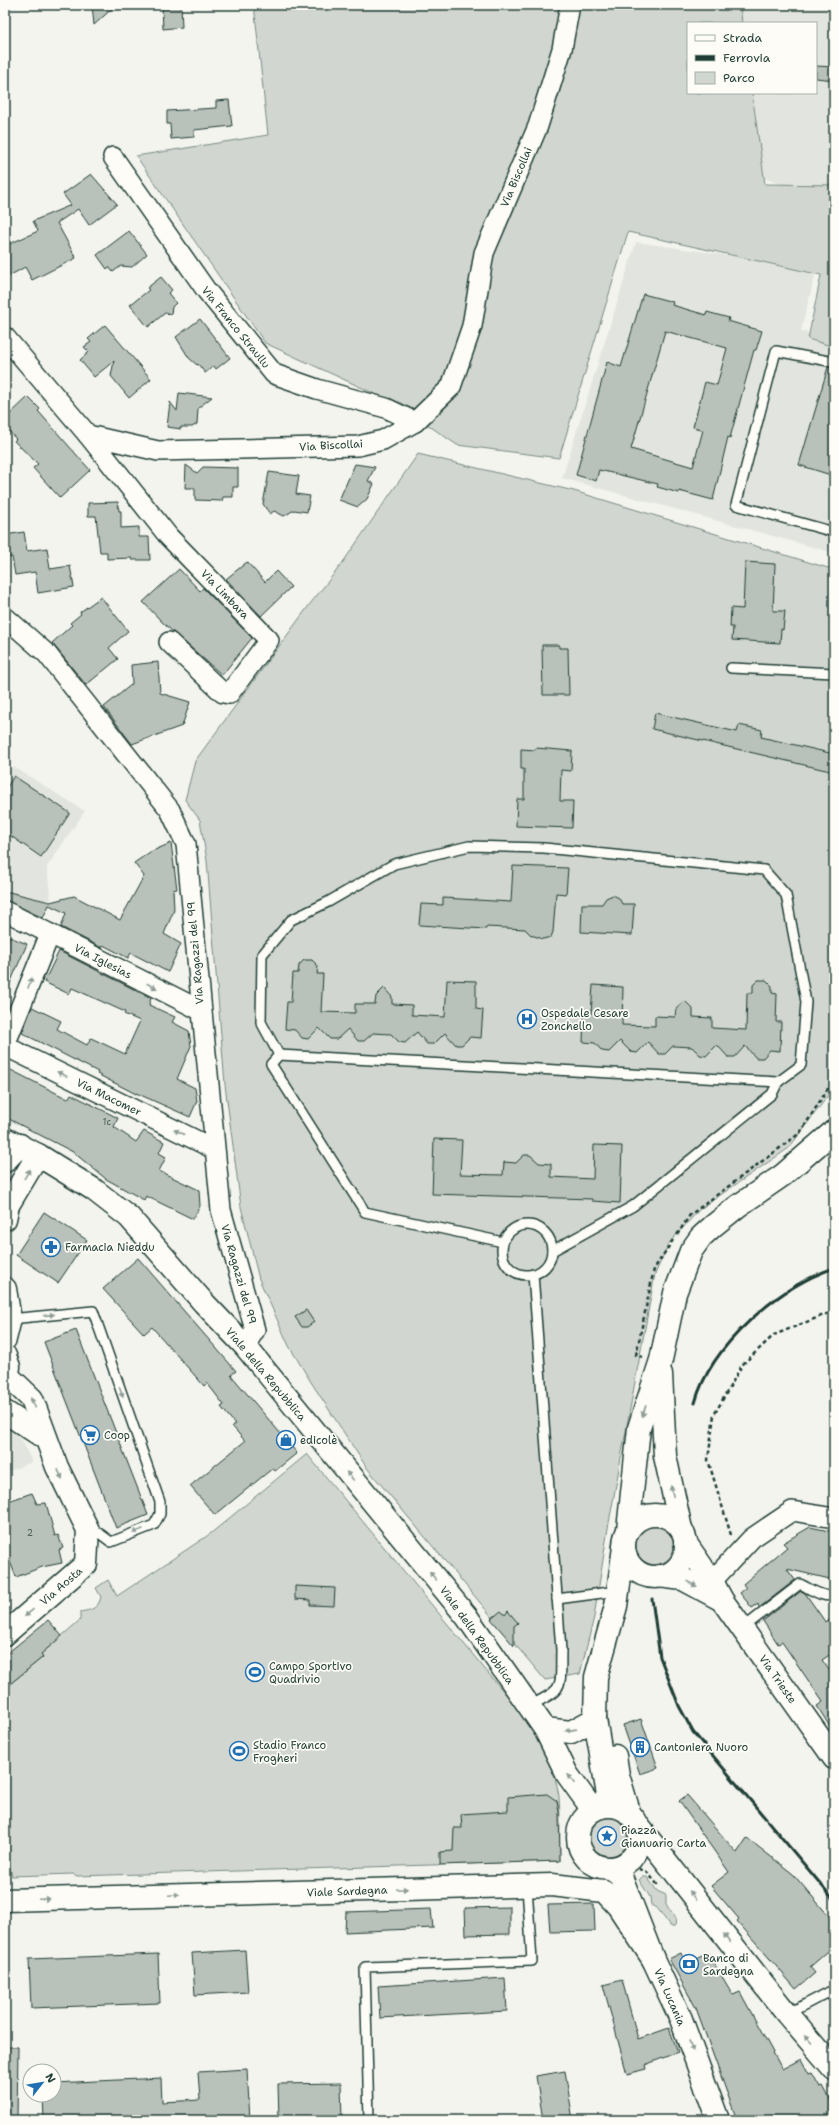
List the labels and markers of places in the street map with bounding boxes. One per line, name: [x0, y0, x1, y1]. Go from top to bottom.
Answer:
place label: Ospedale Cesare Zonchello: [541, 1006, 629, 1034]
hospital icon: Ospedale Cesare Zonchello: [516, 1008, 538, 1030]
pharmacy icon: Farmacia Nieddu: [40, 1236, 62, 1258]
place label: Farmacia Nieddu: [65, 1240, 155, 1255]
supermarket icon: Coop: [79, 1424, 101, 1446]
place label: Coop: [104, 1428, 130, 1443]
shop icon: edicolè: [275, 1429, 297, 1451]
place label: edicolè: [300, 1433, 337, 1448]
place label: Campo Sportivo Quadrivio: [269, 1659, 352, 1687]
sports icon: Campo Sportivo Quadrivio: [244, 1661, 266, 1683]
building icon: Cantoniera Nuoro: [629, 1736, 651, 1758]
place label: Stadio Franco Frogheri: [253, 1738, 327, 1766]
sports icon: Stadio Franco Frogheri: [228, 1740, 250, 1762]
place label: Cantoniera Nuoro: [654, 1740, 749, 1755]
place label: Piazza Gianuario Carta: [621, 1823, 707, 1851]
place icon: Piazza Gianuario Carta: [596, 1825, 618, 1847]
place label: Banco di Sardegna: [703, 1951, 754, 1979]
bank icon: Banco di Sardegna: [678, 1953, 700, 1975]

